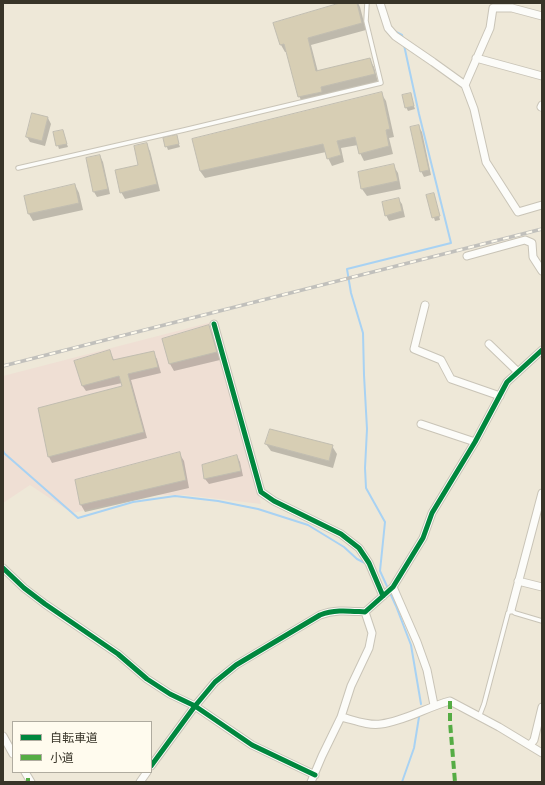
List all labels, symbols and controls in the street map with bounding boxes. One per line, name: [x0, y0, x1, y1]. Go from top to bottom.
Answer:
legend: [12, 721, 152, 773]
text: 自転車道: [50, 730, 98, 746]
text: 小道: [50, 750, 74, 766]

